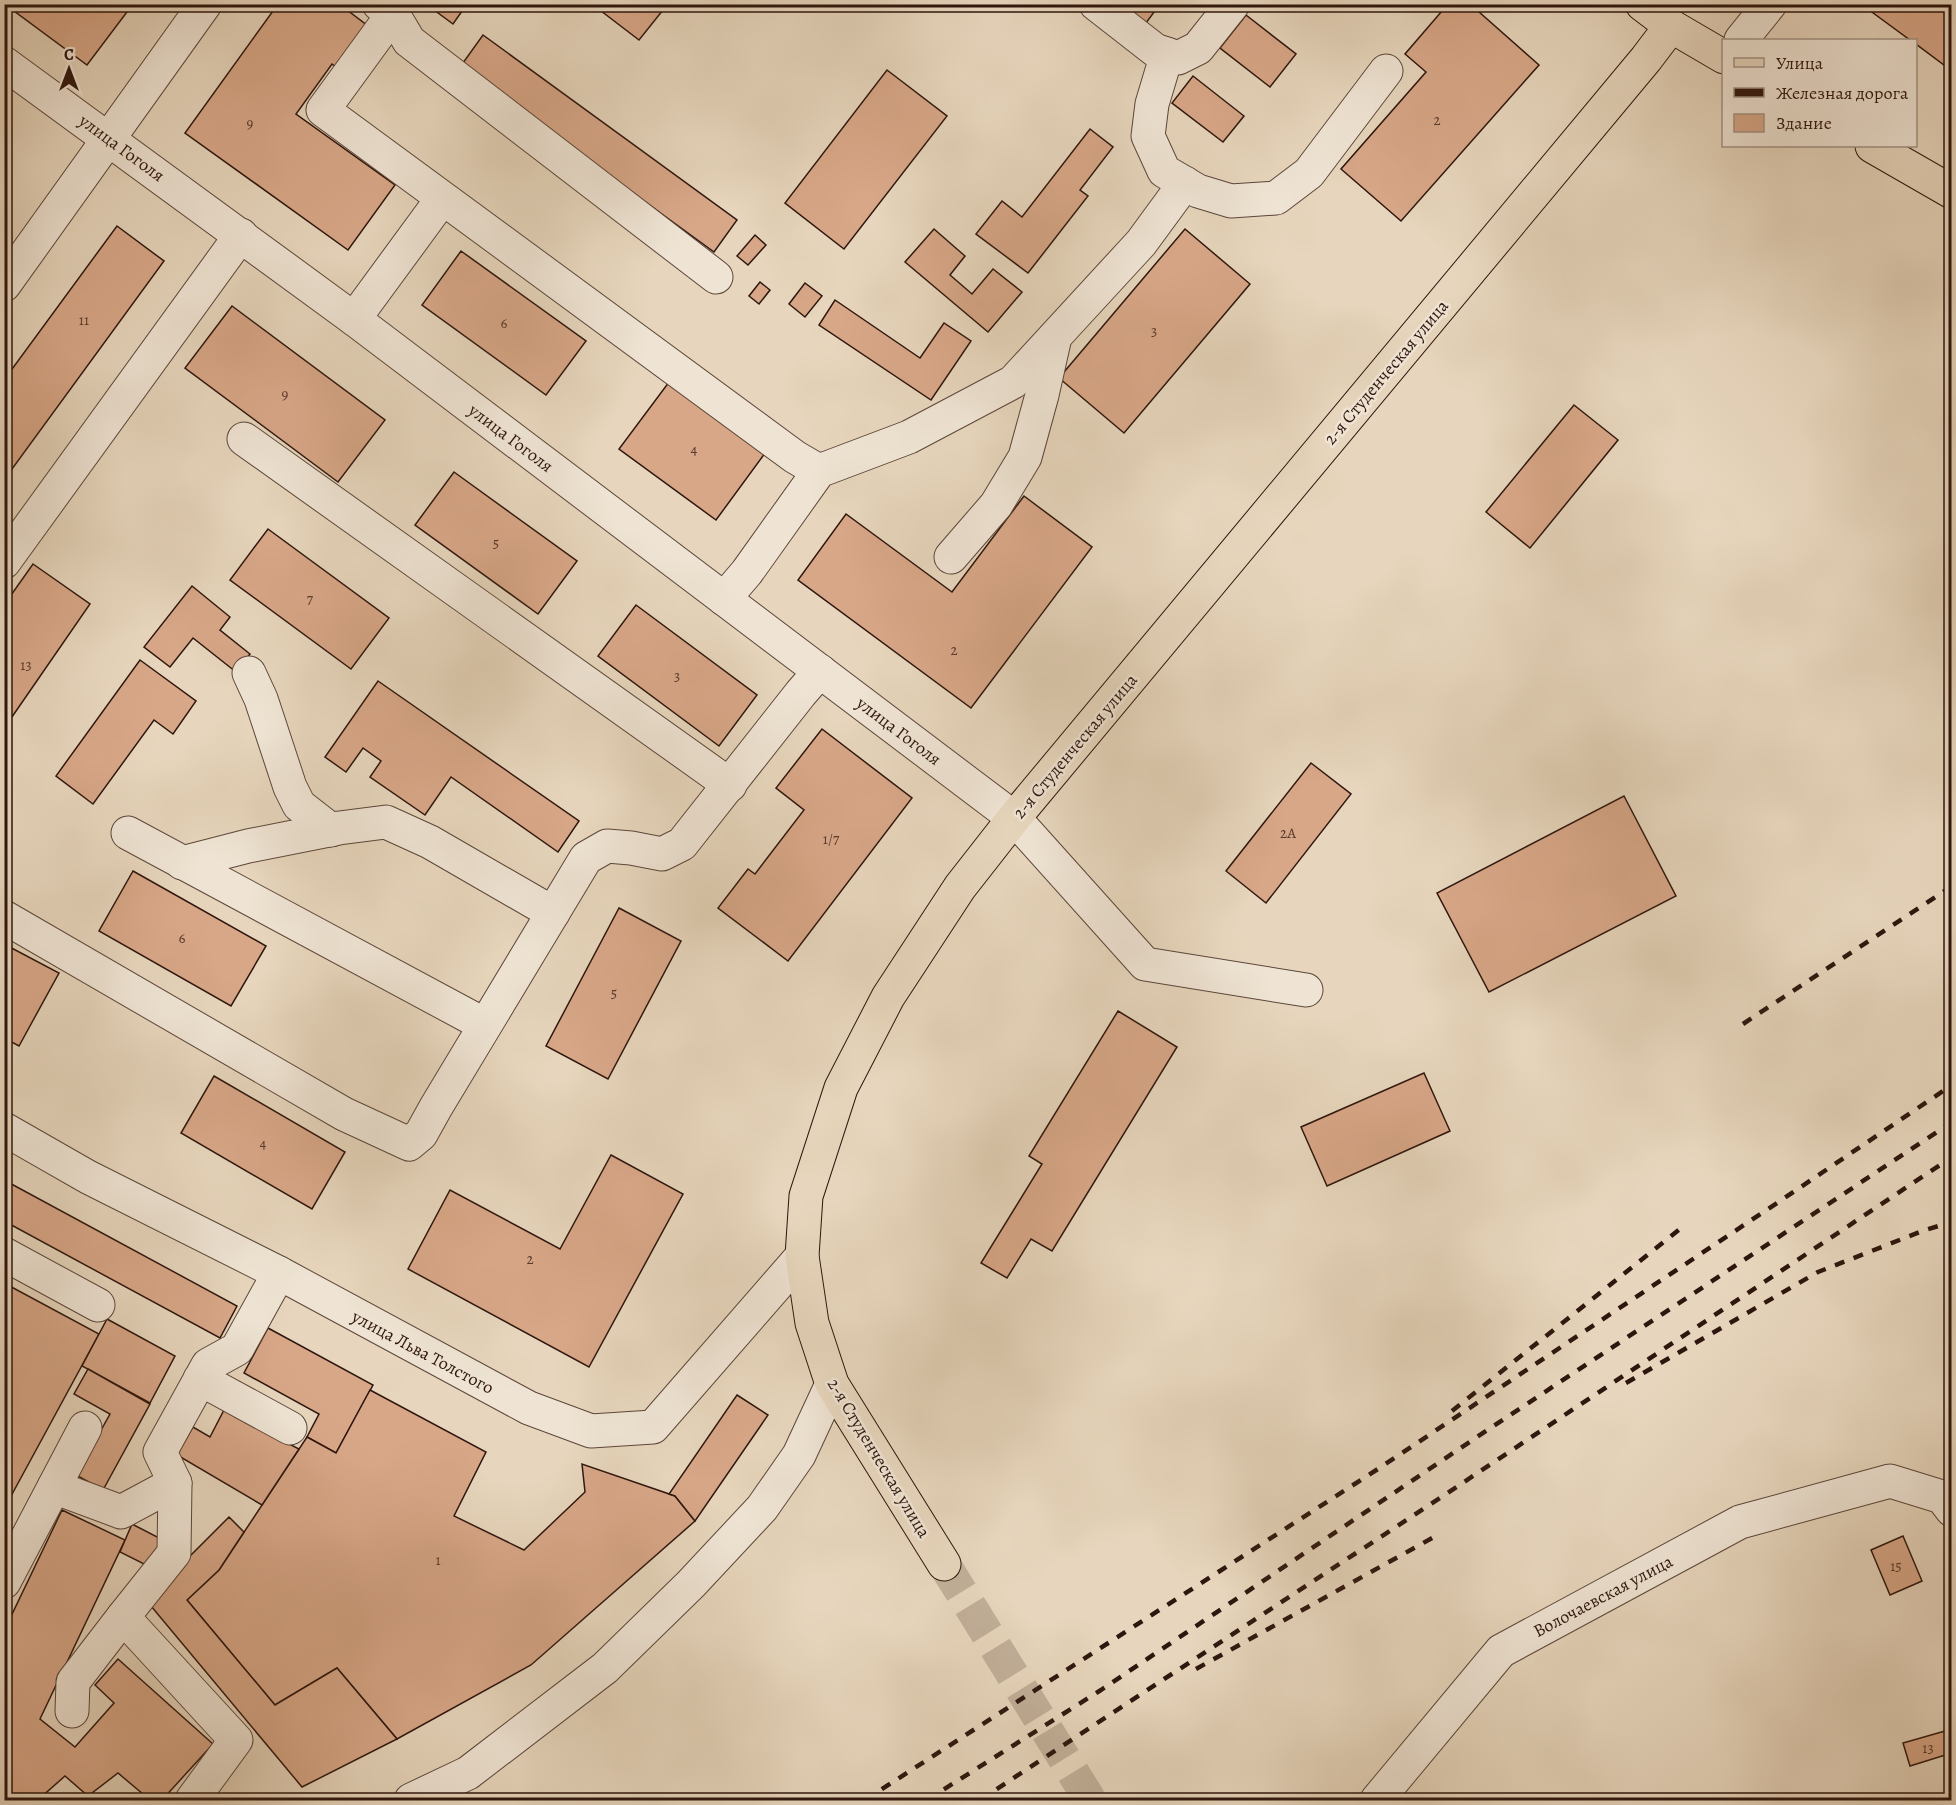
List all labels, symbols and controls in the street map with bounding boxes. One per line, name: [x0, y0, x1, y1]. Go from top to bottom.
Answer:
north arrow: [39, 39, 99, 99]
legend: [1722, 39, 1917, 147]
text: С: [64, 44, 74, 66]
text: Улица: [1776, 51, 1824, 75]
text: Железная дорога: [1776, 81, 1909, 105]
street label: улица Гоголя: [73, 108, 170, 187]
house number: 2: [1433, 110, 1441, 130]
text: Здание: [1776, 111, 1832, 135]
house number: 9: [247, 113, 254, 133]
street label: 2-я Студенческая улица: [1318, 294, 1454, 450]
house number: 11: [79, 310, 89, 330]
house number: 6: [501, 313, 508, 333]
house number: 3: [1151, 321, 1157, 341]
house number: 9: [282, 384, 289, 404]
street label: улица Гоголя: [463, 398, 558, 478]
house number: 4: [691, 439, 698, 459]
house number: 5: [493, 533, 499, 553]
house number: 7: [307, 589, 314, 609]
house number: 2: [950, 640, 958, 660]
house number: 13: [20, 655, 32, 675]
house number: 3: [674, 666, 680, 686]
street label: 2-я Студенческая улица: [1007, 668, 1143, 824]
street label: улица Гоголя: [851, 691, 946, 771]
house number: 2А: [1280, 823, 1296, 843]
house number: 1/7: [823, 829, 840, 849]
house number: 6: [179, 928, 186, 948]
house number: 5: [611, 983, 617, 1003]
house number: 4: [260, 1133, 267, 1153]
house number: 2: [526, 1249, 534, 1269]
street label: улица Льва Толстого: [347, 1304, 498, 1400]
street label: 2-я Студенческая улица: [822, 1374, 937, 1543]
street label: Волочаевская улица: [1529, 1549, 1678, 1643]
house number: 1: [435, 1550, 441, 1570]
house number: 15: [1890, 1556, 1902, 1576]
house number: 13: [1922, 1738, 1934, 1758]

